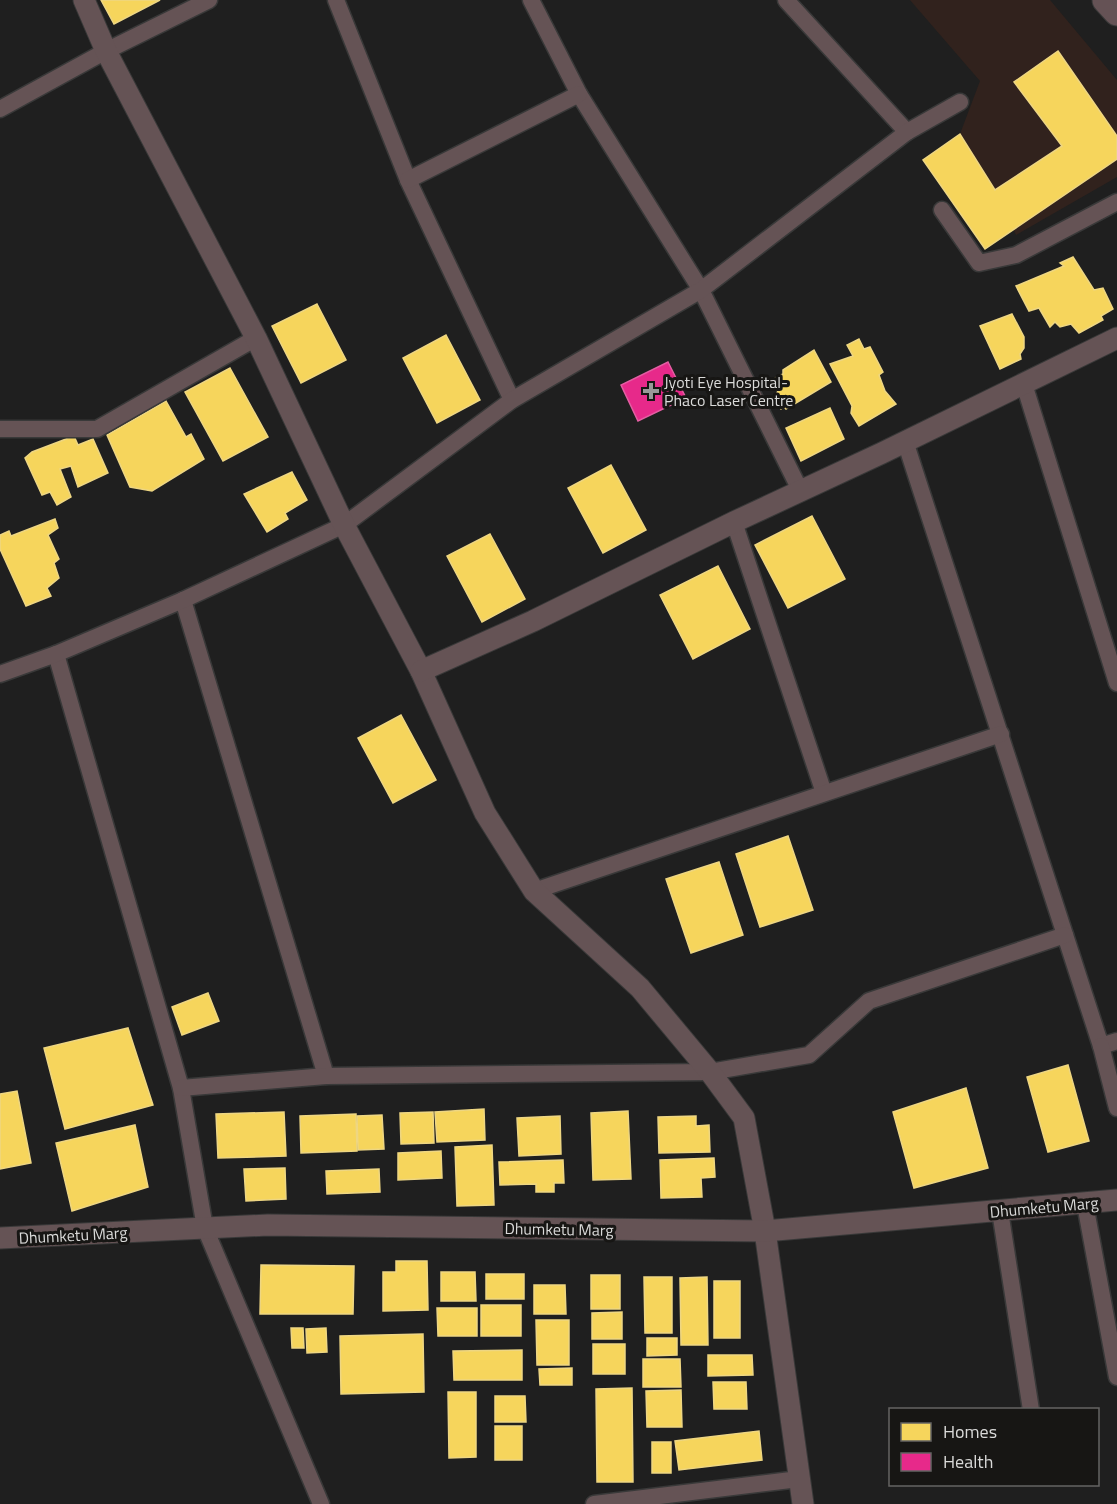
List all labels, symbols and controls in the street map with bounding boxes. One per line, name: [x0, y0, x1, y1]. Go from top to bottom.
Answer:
place label: Jyoti Eye Hospital- Phaco Laser Centre: [664, 370, 793, 412]
marker: Jyoti Eye Hospital- Phaco Laser Centre: [642, 382, 660, 400]
street label: Dhumketu Marg: [989, 1190, 1099, 1224]
street label: Dhumketu Marg: [504, 1216, 614, 1242]
street label: Dhumketu Marg: [18, 1220, 128, 1250]
legend: [889, 1408, 1099, 1486]
text: Homes: [943, 1418, 997, 1445]
text: Health: [943, 1448, 993, 1475]

